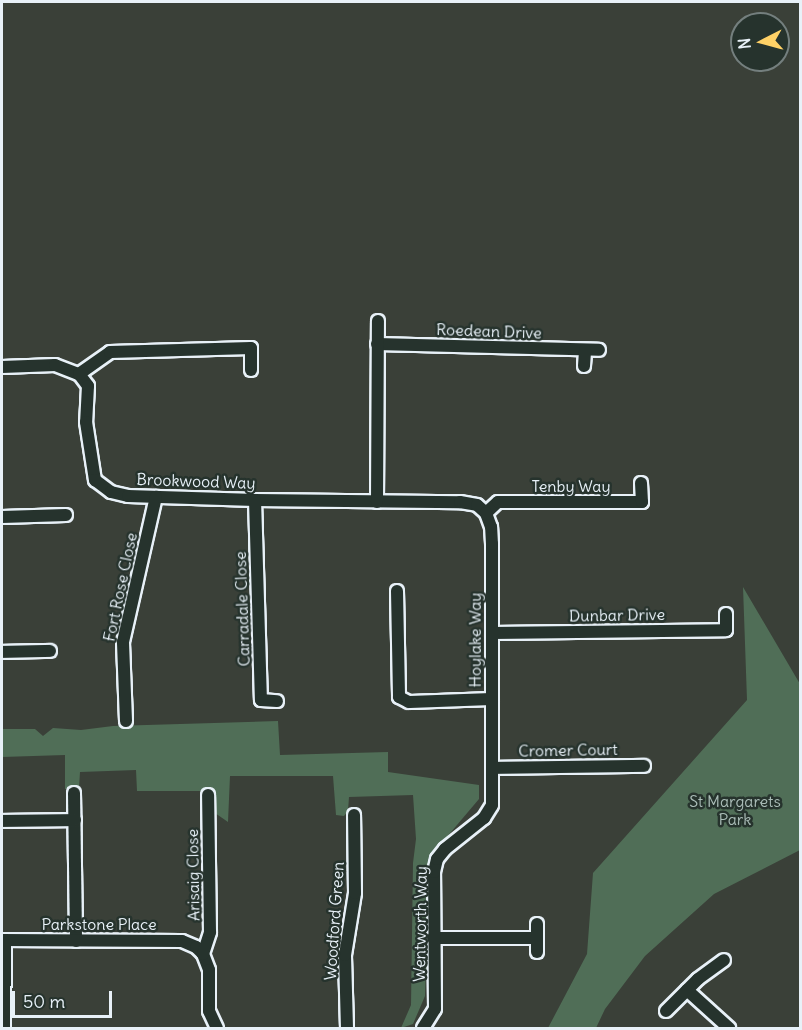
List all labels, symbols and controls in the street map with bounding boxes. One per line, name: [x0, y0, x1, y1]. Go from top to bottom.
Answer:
north arrow: [730, 12, 790, 72]
text: N: [734, 37, 755, 50]
street label: Roedean Drive: [436, 320, 542, 342]
street label: Brookwood Way: [136, 469, 256, 493]
street label: Tenby Way: [531, 476, 611, 496]
street label: Fort Rose Close: [99, 531, 141, 643]
street label: Carradale Close: [230, 551, 254, 667]
street label: Hoylake Way: [465, 593, 485, 687]
street label: Dunbar Drive: [569, 605, 665, 625]
street label: Cromer Court: [518, 740, 618, 760]
park label: St Margarets Park: [689, 791, 781, 829]
street label: Arisaig Close: [183, 829, 203, 921]
street label: Woodford Green: [320, 861, 348, 981]
street label: Wentworth Way: [409, 866, 431, 982]
street label: Parkstone Place: [41, 914, 157, 934]
scale bar: [15, 979, 116, 1017]
text: 50 m: [23, 990, 65, 1013]

